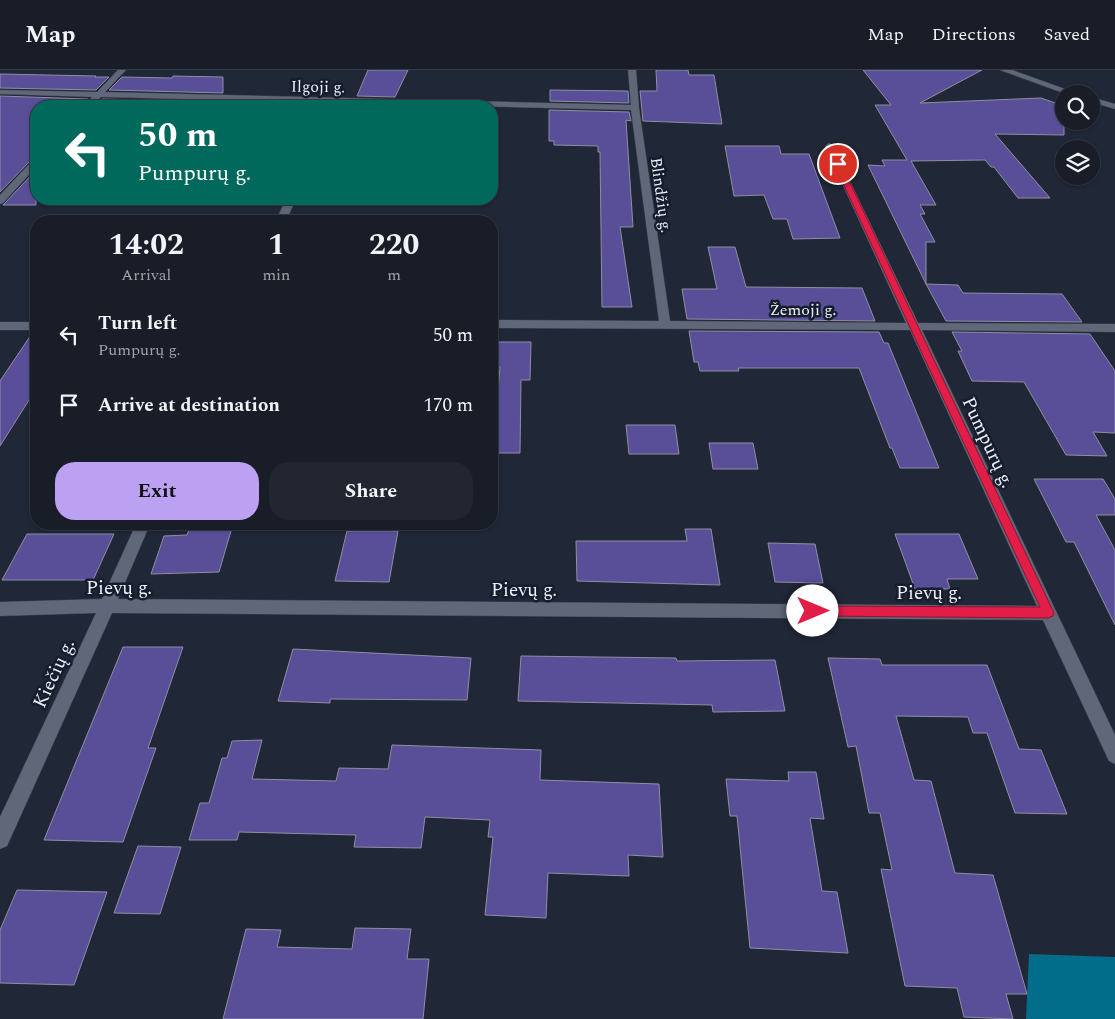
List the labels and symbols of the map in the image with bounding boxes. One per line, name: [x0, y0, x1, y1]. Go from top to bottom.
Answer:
street label: Ilgoji g.: [291, 75, 345, 99]
pin: [817, 143, 859, 185]
street label: Blindžių g.: [644, 156, 678, 235]
street label: Žemoji g.: [770, 298, 836, 322]
street label: Pumpurų g.: [954, 392, 1021, 493]
street label: Pievų g.: [86, 574, 152, 603]
street label: Pievų g.: [491, 576, 557, 605]
street label: Pievų g.: [896, 579, 962, 608]
position arrow: [786, 584, 838, 636]
street label: Kiečių g.: [26, 634, 83, 713]

